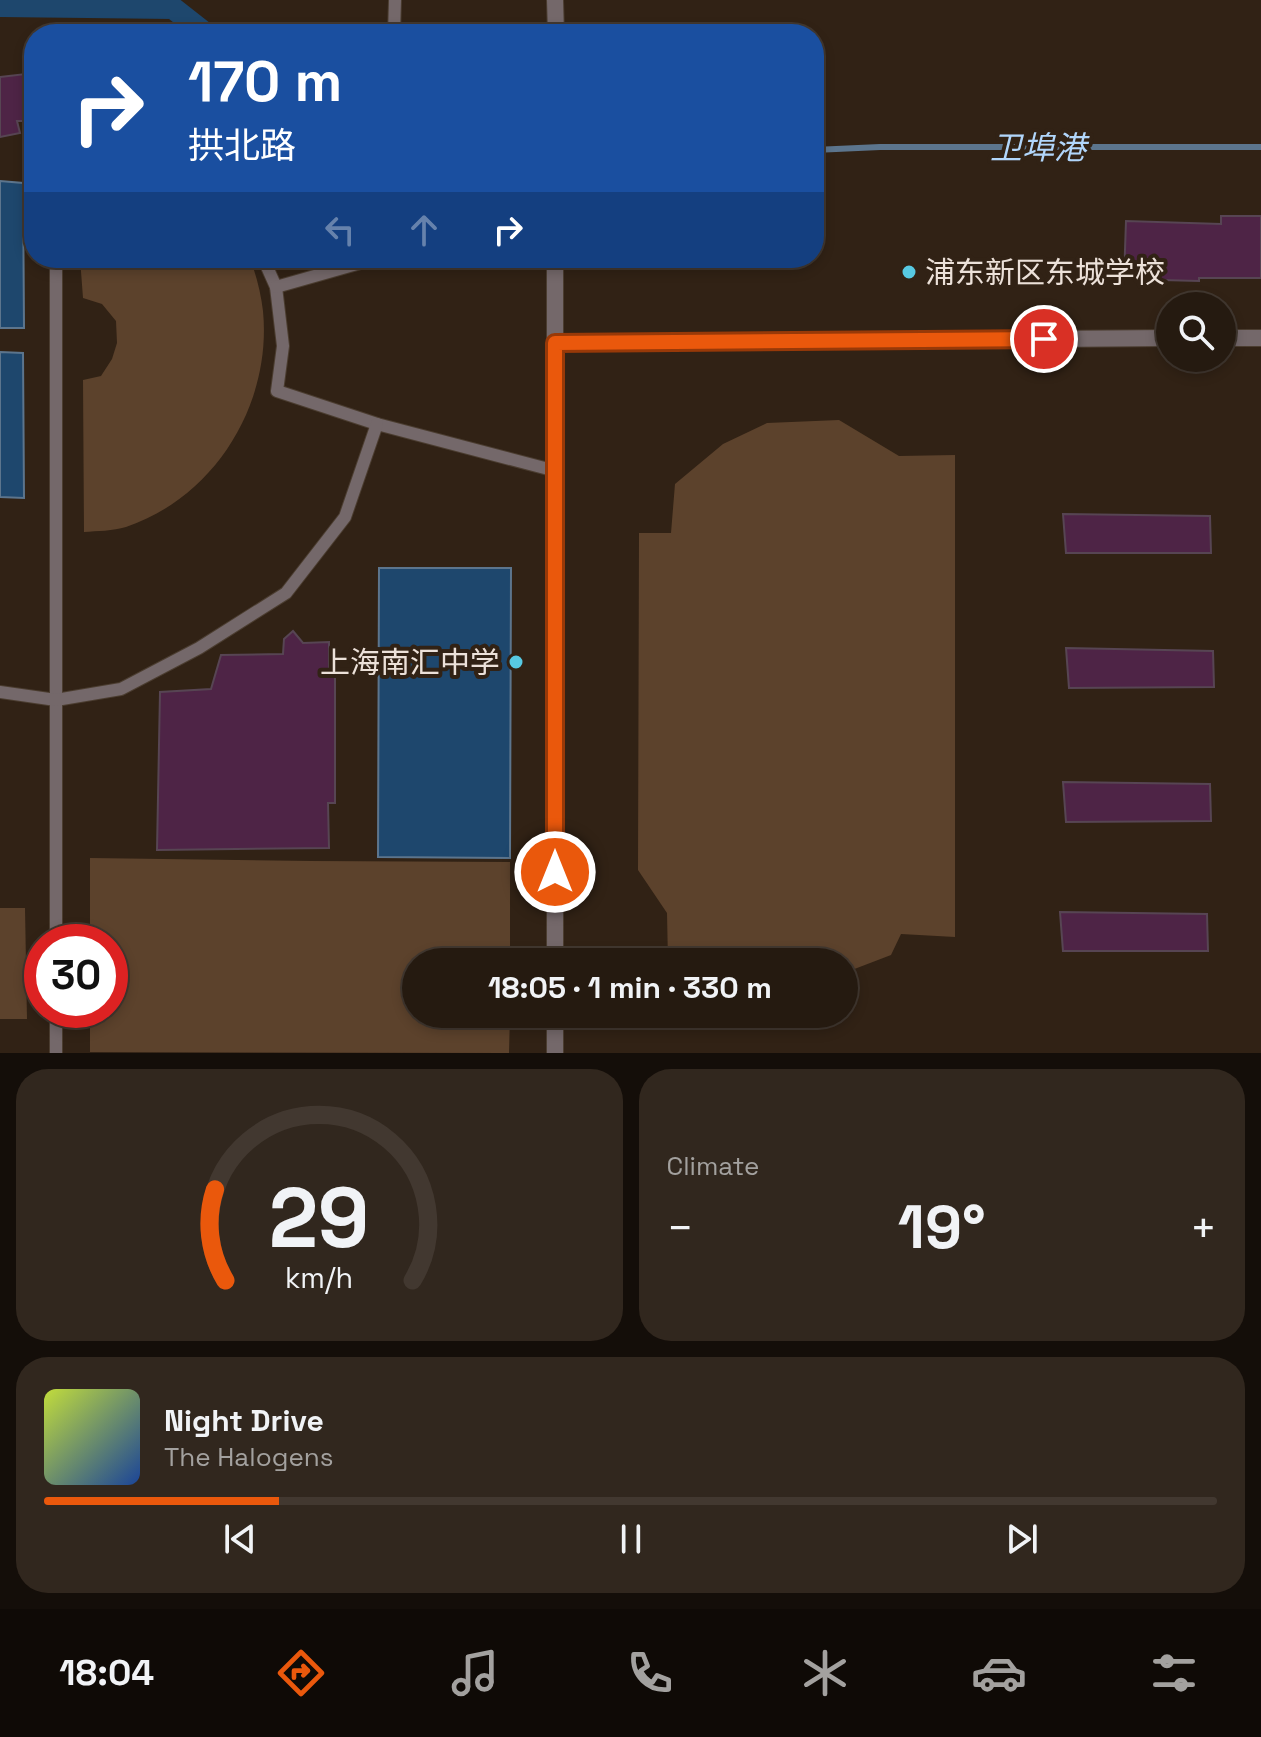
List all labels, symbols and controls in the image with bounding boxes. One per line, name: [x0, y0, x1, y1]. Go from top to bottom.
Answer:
text: 170 m: [188, 46, 342, 117]
icon: right: [56, 56, 160, 160]
text: 拱北路: [188, 123, 296, 169]
water label: 卫埠港: [990, 128, 1090, 168]
icon: left: [318, 208, 362, 252]
icon: ahead: [402, 208, 446, 252]
icon: right: [486, 208, 530, 252]
place label: 浦东新区东城学校: [925, 253, 1165, 292]
marker: 浦东新区东城学校: [900, 263, 918, 281]
map controls: [1156, 292, 1236, 372]
button: search: [1156, 292, 1236, 372]
pin: [1010, 305, 1078, 373]
icon: arrive: [1022, 317, 1066, 361]
place label: 上海南汇中学: [320, 643, 500, 682]
marker: 上海南汇中学: [507, 653, 525, 671]
position arrow: [513, 830, 597, 914]
speed limit sign: 30: [24, 924, 128, 1028]
text: 18:05 · 1 min · 330 m: [488, 968, 772, 1007]
text: Climate: [667, 1149, 759, 1183]
text: 29: [269, 1165, 370, 1271]
text: 19°: [898, 1189, 986, 1266]
text: −: [667, 1200, 694, 1256]
text: +: [1190, 1200, 1217, 1256]
text: km/h: [285, 1260, 353, 1296]
text: Night Drive: [164, 1401, 324, 1440]
text: The Halogens: [164, 1440, 333, 1474]
icon: previous: [218, 1517, 262, 1561]
icon: pause: [609, 1517, 653, 1561]
icon: next: [1000, 1517, 1044, 1561]
icon: directions: [273, 1645, 329, 1701]
icon: music: [447, 1645, 503, 1701]
icon: phone: [622, 1645, 678, 1701]
icon: climate: [797, 1645, 853, 1701]
icon: car: [971, 1645, 1027, 1701]
icon: filters: [1146, 1645, 1202, 1701]
text: 18:04: [59, 1650, 154, 1696]

